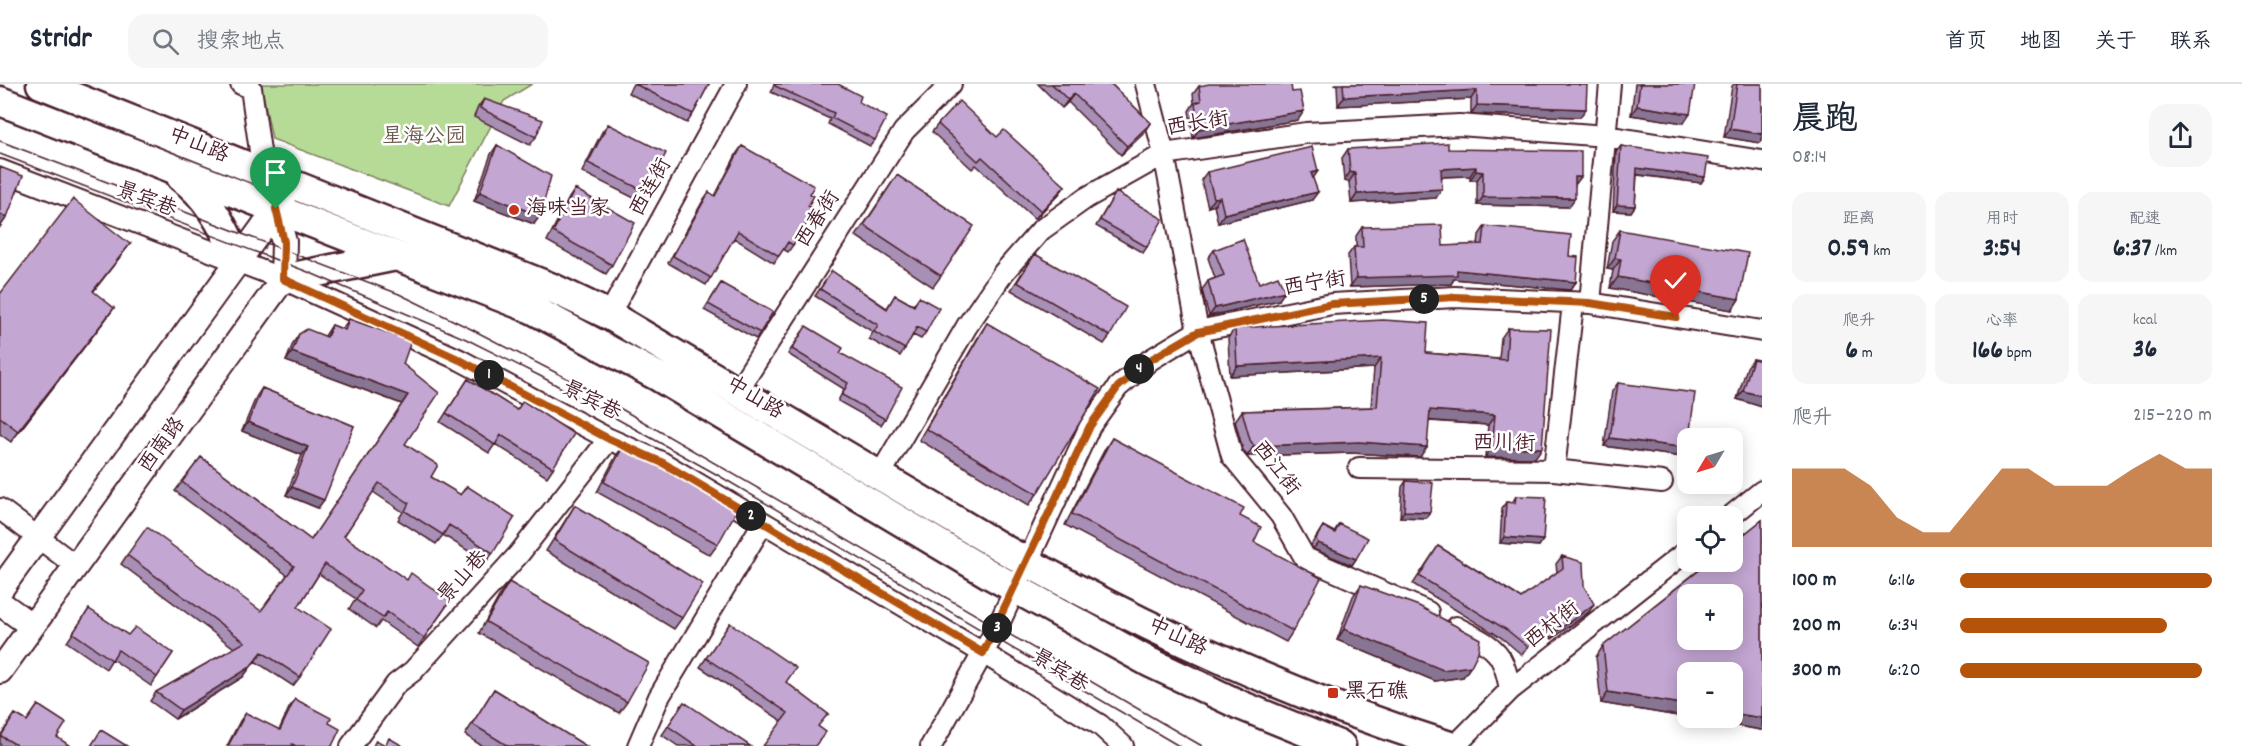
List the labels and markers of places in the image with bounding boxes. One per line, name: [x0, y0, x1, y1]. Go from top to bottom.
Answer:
pin: [250, 147, 301, 209]
place label: 海味当家: [526, 195, 610, 225]
marker: 海味当家: [507, 203, 521, 217]
pin: [1650, 255, 1701, 317]
pin: 5: [1409, 284, 1439, 314]
pin: 4: [1124, 354, 1154, 384]
pin: 1: [474, 360, 504, 390]
pin: 2: [736, 501, 766, 531]
pin: 3: [982, 613, 1012, 643]
place label: 黑石礁: [1345, 678, 1408, 708]
marker: 黑石礁: [1326, 686, 1340, 700]

